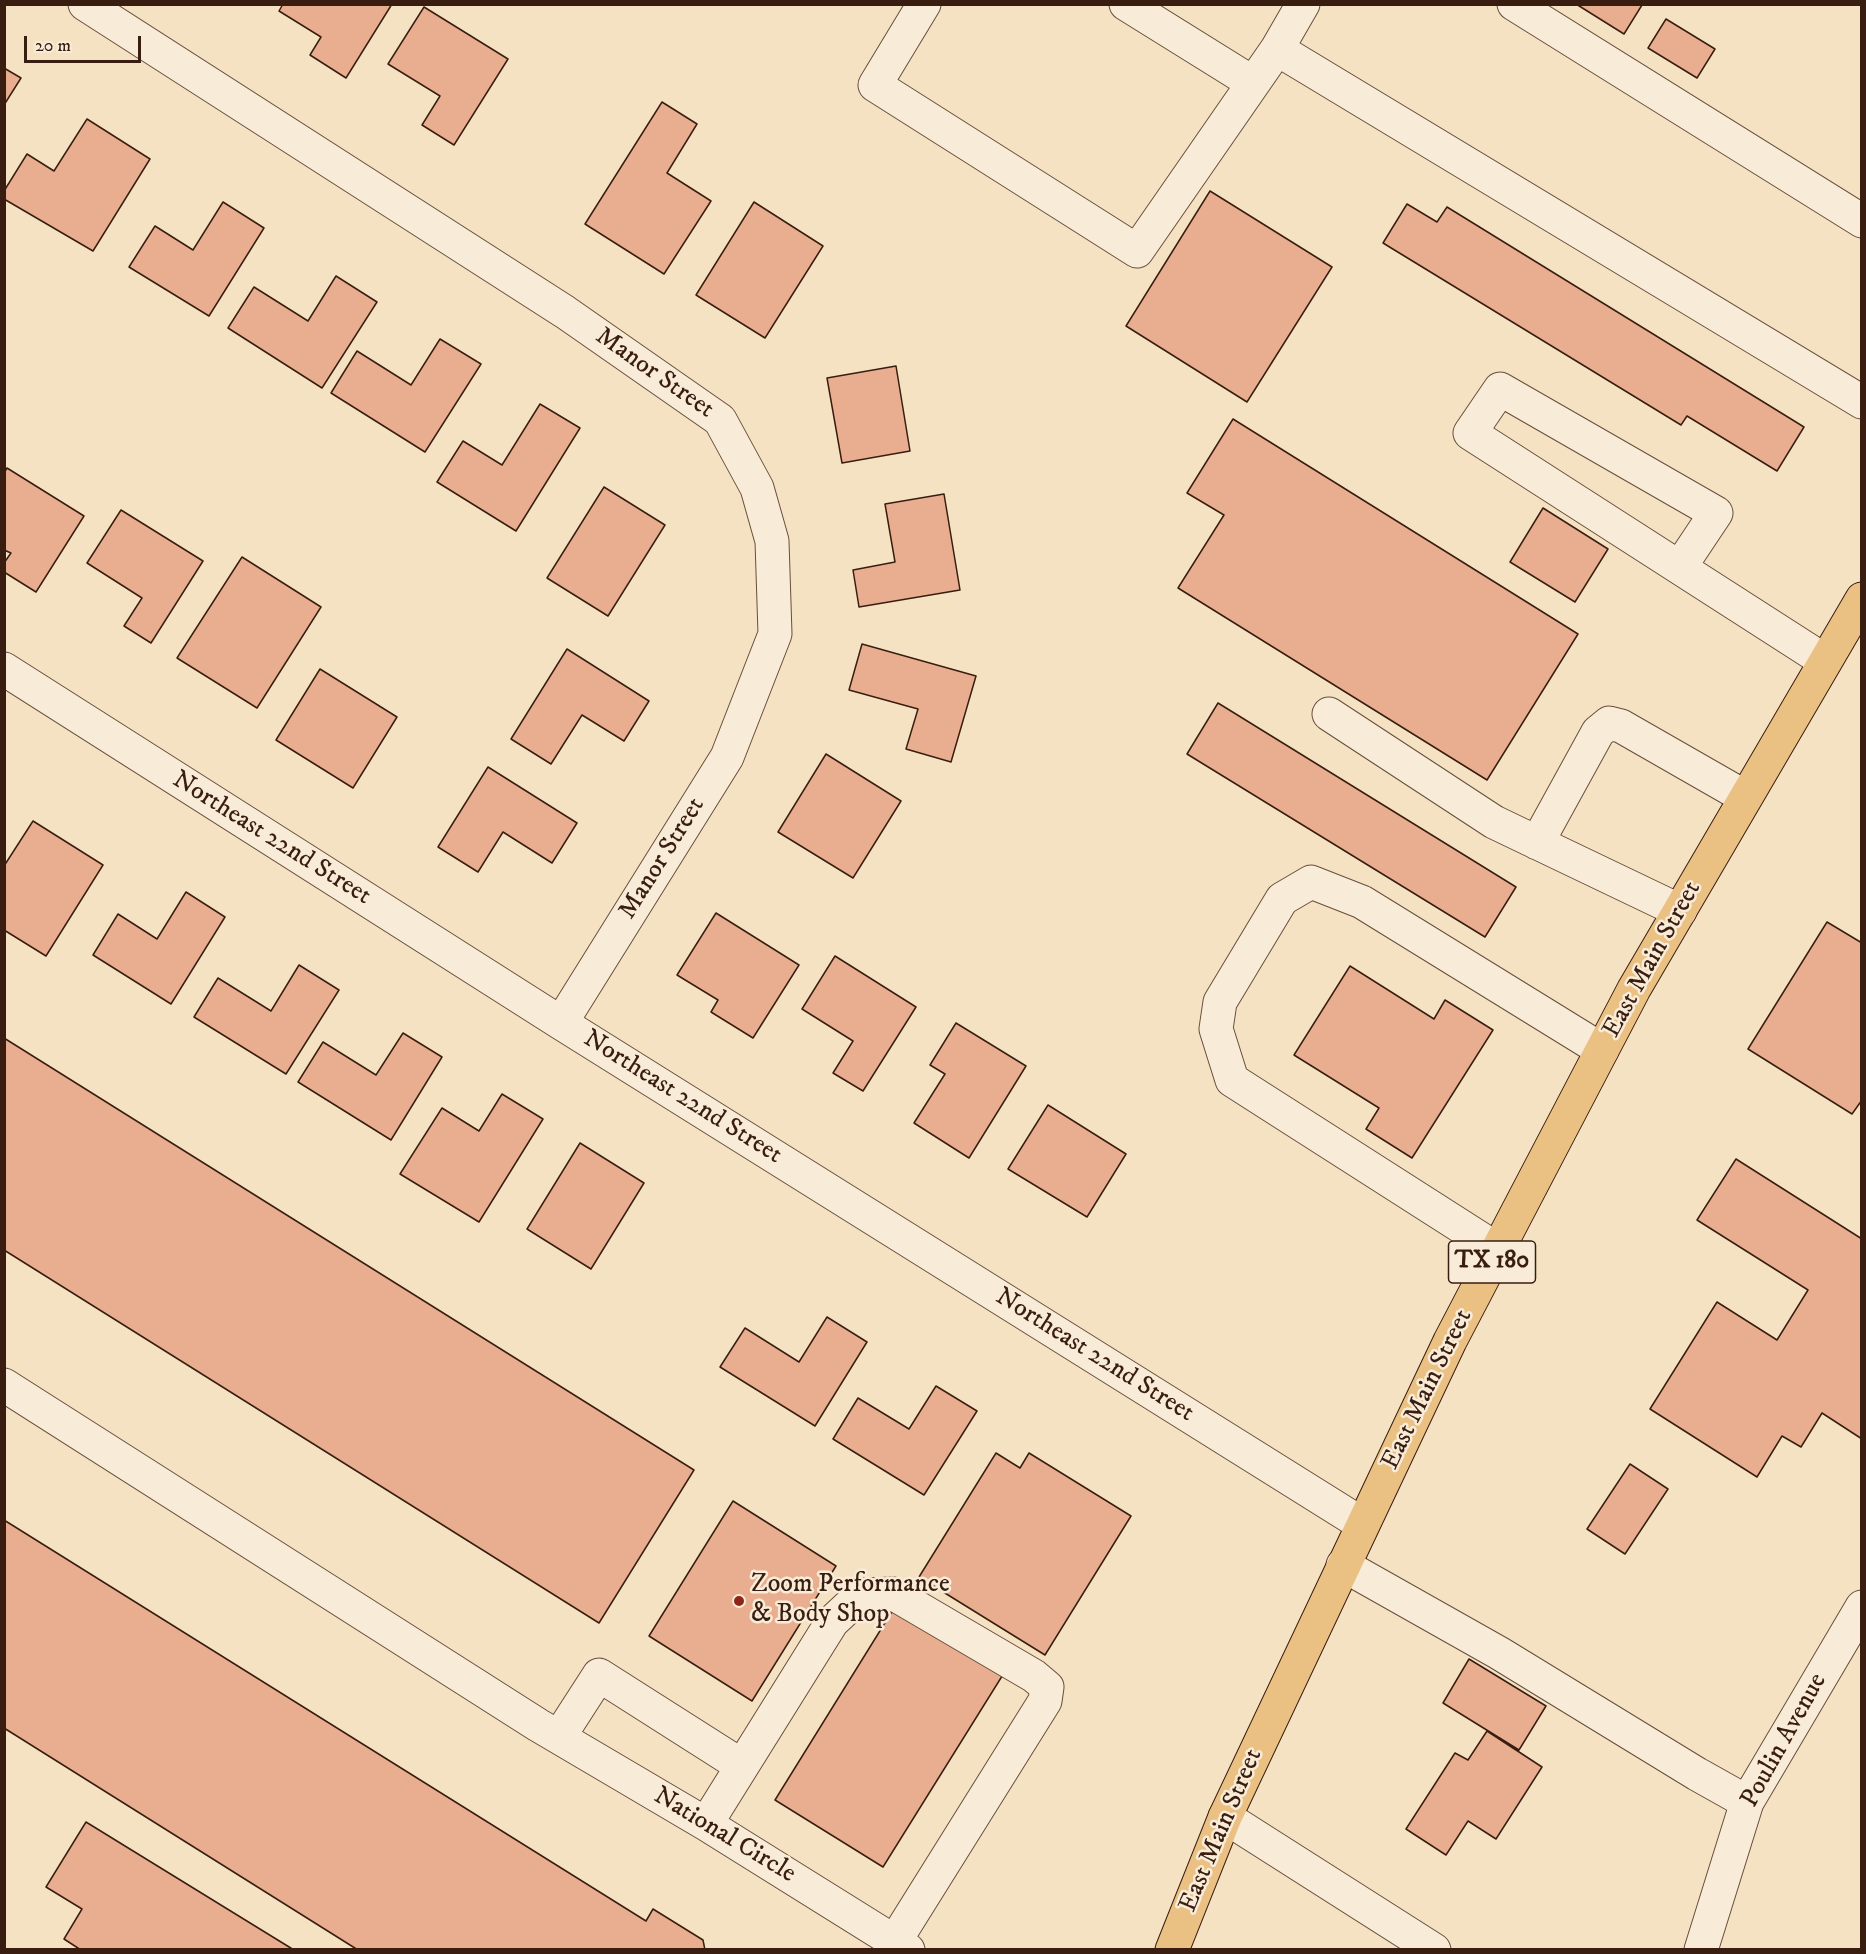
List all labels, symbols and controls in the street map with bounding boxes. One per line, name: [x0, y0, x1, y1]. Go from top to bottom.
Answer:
scale bar: [27, 24, 144, 62]
text: 20 m: [35, 35, 71, 57]
street label: Manor Street: [589, 322, 719, 426]
street label: Northeast 22nd Street: [166, 765, 376, 913]
street label: Manor Street: [613, 792, 713, 926]
street label: East Main Street: [1597, 876, 1709, 1044]
street label: Northeast 22nd Street: [577, 1024, 787, 1172]
road number: TX 180: [1448, 1241, 1536, 1283]
street label: Northeast 22nd Street: [989, 1282, 1199, 1430]
street label: East Main Street: [1376, 1305, 1480, 1475]
place label: Zoom Performance & Body Shop: [751, 1570, 950, 1631]
marker: Zoom Performance & Body Shop: [732, 1594, 746, 1608]
street label: Poulin Avenue: [1735, 1669, 1835, 1813]
street label: East Main Street: [1174, 1745, 1270, 1917]
street label: National Circle: [647, 1781, 801, 1891]

